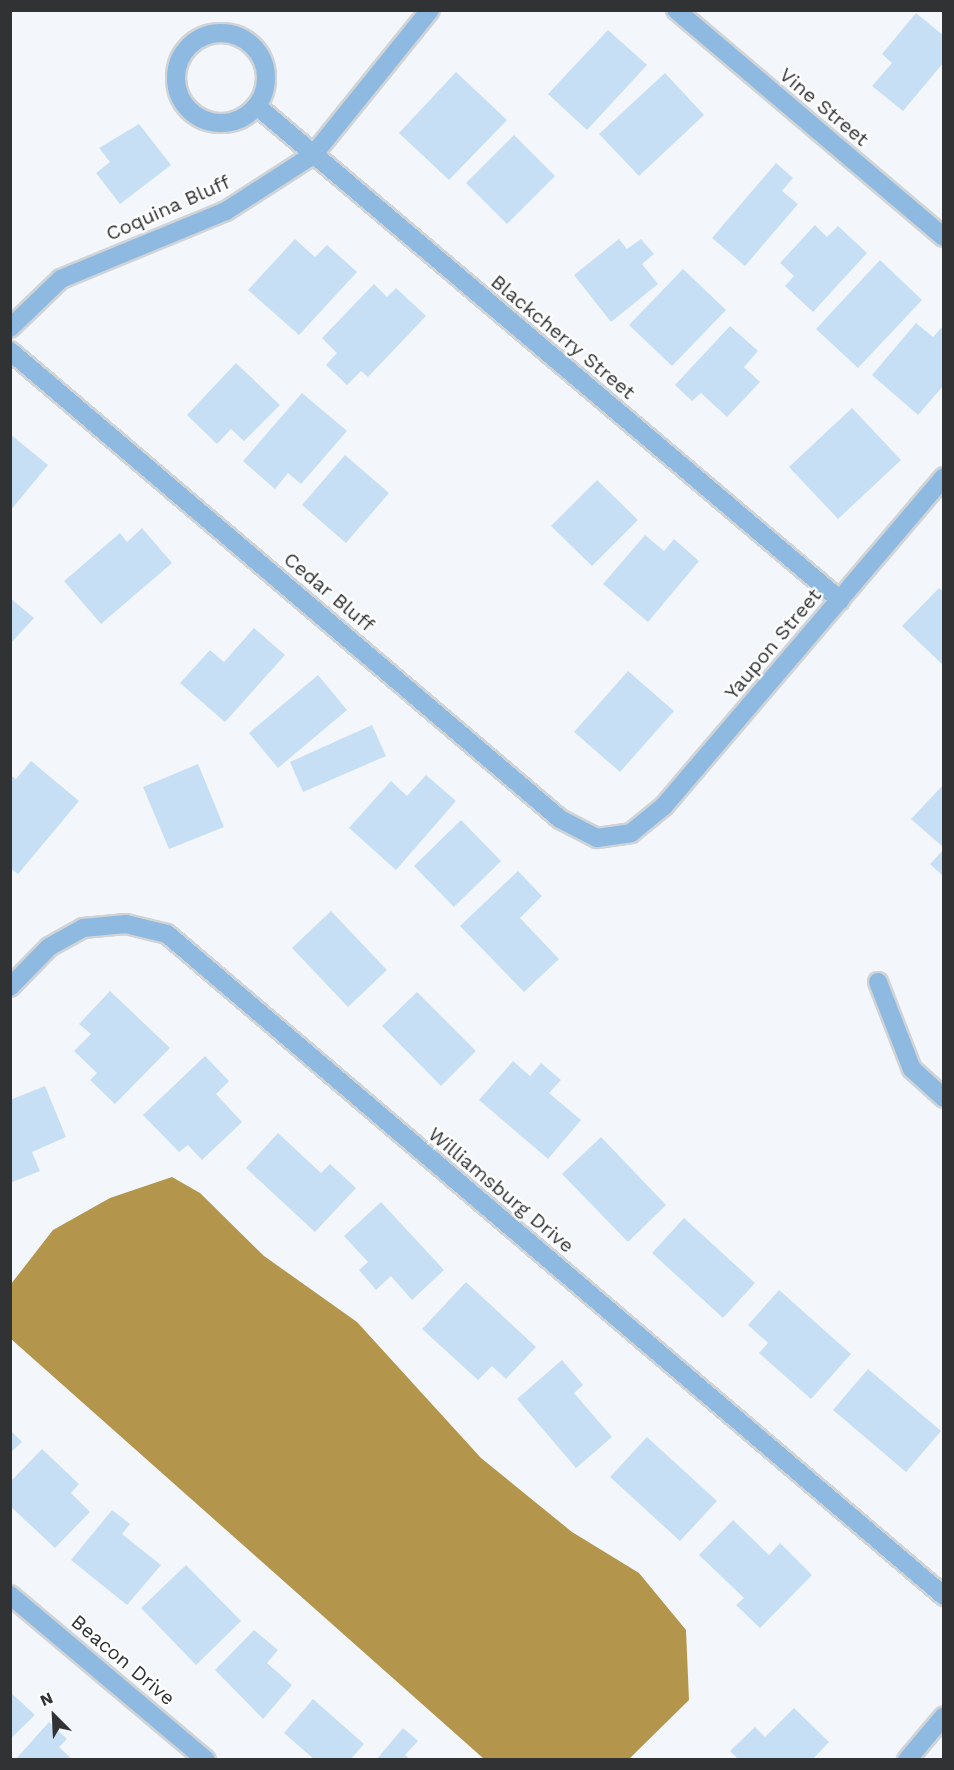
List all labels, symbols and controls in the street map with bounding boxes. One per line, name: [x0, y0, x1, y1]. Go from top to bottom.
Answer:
street label: Vine Street: [774, 63, 874, 151]
street label: Coquina Bluff: [102, 170, 234, 246]
street label: Blackcherry Street: [486, 269, 640, 405]
street label: Cedar Bluff: [279, 547, 379, 637]
street label: Yaupon Street: [720, 584, 826, 704]
street label: Williamsburg Drive: [423, 1122, 579, 1258]
street label: Beacon Drive: [66, 1610, 180, 1710]
north arrow: [24, 1686, 84, 1746]
text: N: [37, 1688, 56, 1710]

